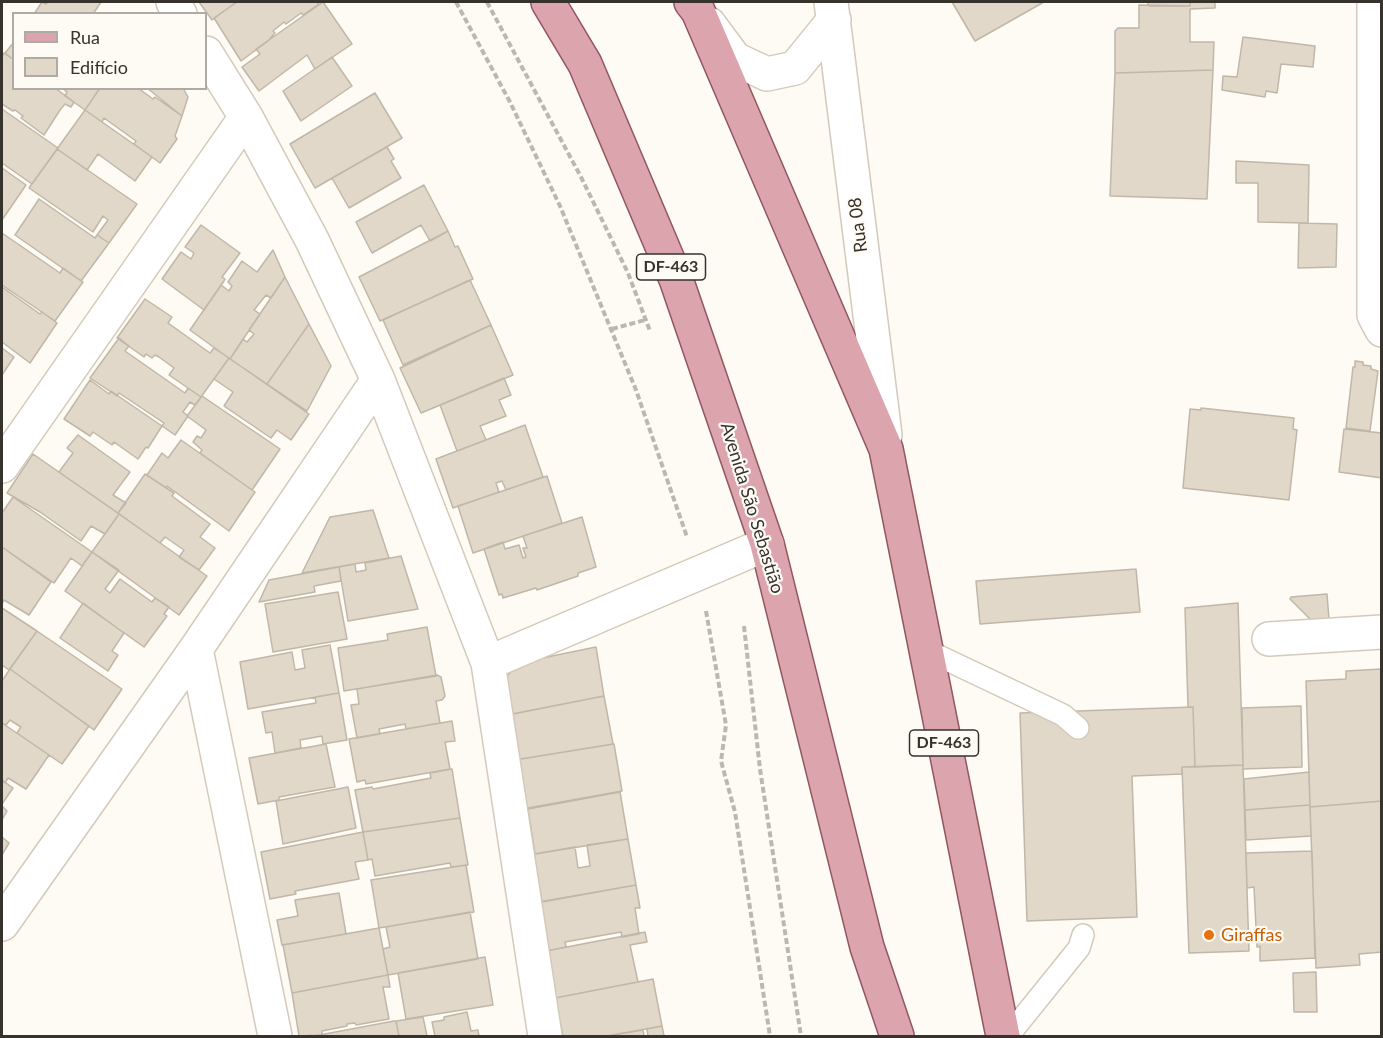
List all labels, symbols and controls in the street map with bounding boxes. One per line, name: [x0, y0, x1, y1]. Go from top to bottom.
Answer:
legend: [12, 12, 207, 90]
text: Rua: [70, 26, 100, 48]
text: Edifício: [70, 56, 128, 78]
street label: Rua 08: [844, 196, 872, 254]
road number: DF-463: [636, 254, 706, 280]
street label: Avenida São Sebastião: [716, 420, 788, 596]
road number: DF-463: [910, 730, 978, 756]
place label: Giraffas: [1221, 924, 1282, 946]
marker: Giraffas: [1202, 928, 1216, 942]

